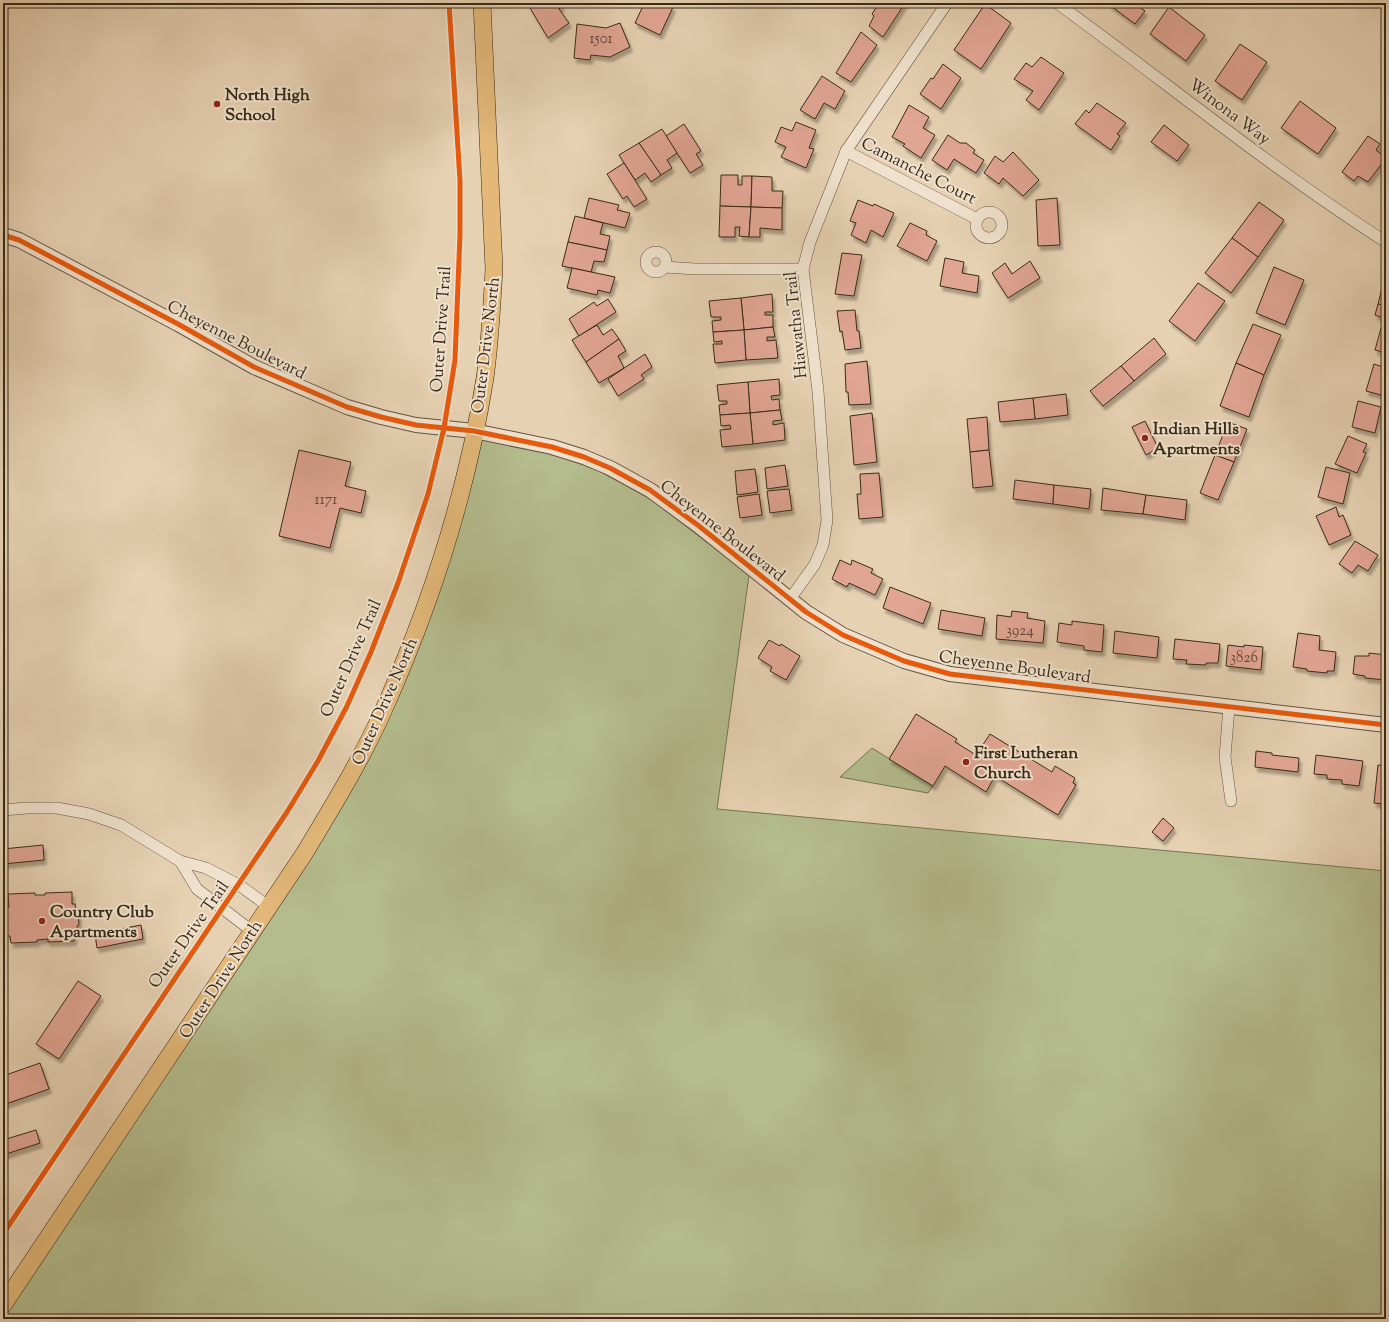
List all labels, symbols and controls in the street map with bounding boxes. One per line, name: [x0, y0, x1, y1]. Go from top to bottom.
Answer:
house number: 1501: [589, 29, 613, 50]
street label: Winona Way: [1183, 74, 1275, 152]
place label: North High School: [225, 84, 310, 128]
marker: North High School: [212, 99, 222, 109]
street label: Camanche Court: [856, 132, 980, 211]
street label: Outer Drive Trail: [426, 265, 458, 393]
street label: Hiawatha Trail: [779, 270, 815, 380]
street label: Outer Drive North: [467, 276, 507, 415]
street label: Cheyenne Boulevard: [162, 295, 310, 386]
place label: Indian Hills Apartments: [1153, 418, 1240, 462]
marker: Indian Hills Apartments: [1140, 433, 1150, 443]
street label: Cheyenne Boulevard: [654, 475, 790, 588]
house number: 1171: [315, 490, 337, 511]
street label: Outer Drive Trail: [315, 596, 389, 722]
house number: 3924: [1006, 621, 1034, 642]
street label: Outer Drive North: [347, 634, 425, 769]
street label: Cheyenne Boulevard: [937, 645, 1093, 691]
house number: 3826: [1230, 648, 1258, 669]
place label: First Lutheran Church: [974, 742, 1079, 786]
marker: First Lutheran Church: [961, 757, 971, 767]
street label: Outer Drive Trail: [143, 876, 236, 994]
place label: Country Club Apartments: [50, 901, 154, 945]
marker: Country Club Apartments: [37, 916, 47, 926]
street label: Outer Drive North: [174, 916, 269, 1044]

